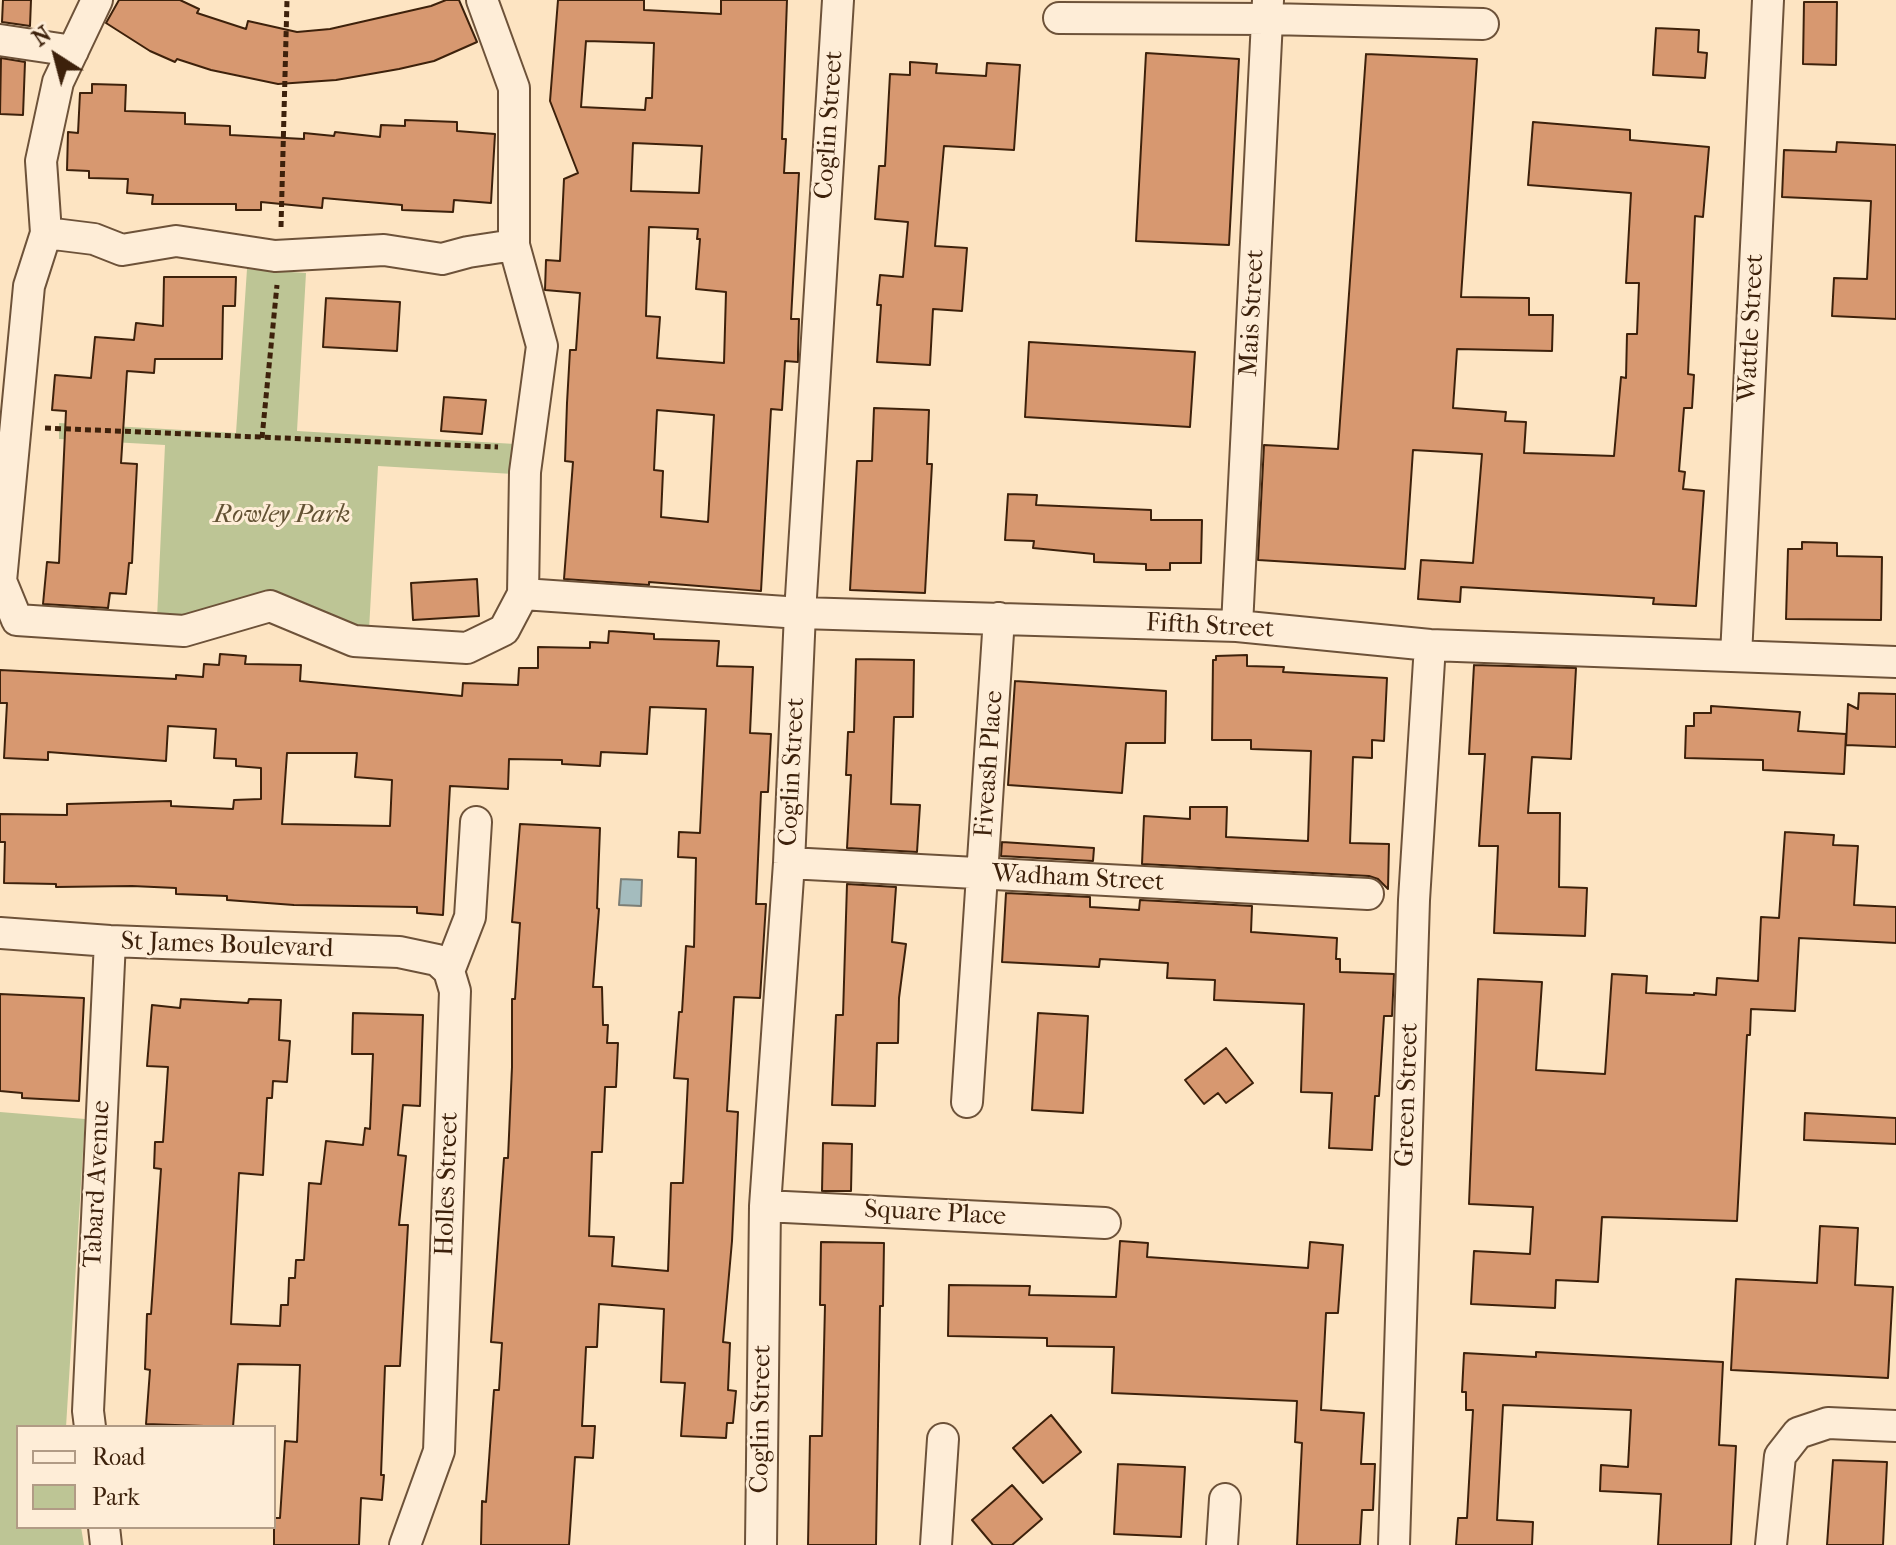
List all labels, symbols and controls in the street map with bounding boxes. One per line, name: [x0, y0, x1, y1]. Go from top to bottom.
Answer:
north arrow: [16, 16, 96, 96]
text: N: [27, 21, 56, 52]
street label: Coglin Street: [809, 50, 851, 200]
street label: Mais Street: [1234, 249, 1272, 377]
street label: Wattle Street: [1733, 253, 1771, 403]
park label: Rowley Park: [214, 500, 350, 532]
street label: Fifth Street: [1145, 608, 1275, 646]
street label: Fiveash Place: [969, 689, 1011, 839]
street label: Coglin Street: [774, 697, 812, 847]
street label: Wadham Street: [991, 859, 1165, 899]
street label: St James Boulevard: [120, 927, 334, 965]
street label: Green Street: [1390, 1022, 1426, 1168]
street label: Tabard Avenue: [78, 1100, 118, 1268]
street label: Holles Street: [430, 1111, 466, 1257]
street label: Square Place: [863, 1195, 1007, 1233]
street label: Coglin Street: [745, 1344, 779, 1494]
legend: [16, 1425, 276, 1529]
text: Road: [92, 1443, 145, 1471]
text: Park: [92, 1483, 140, 1511]

